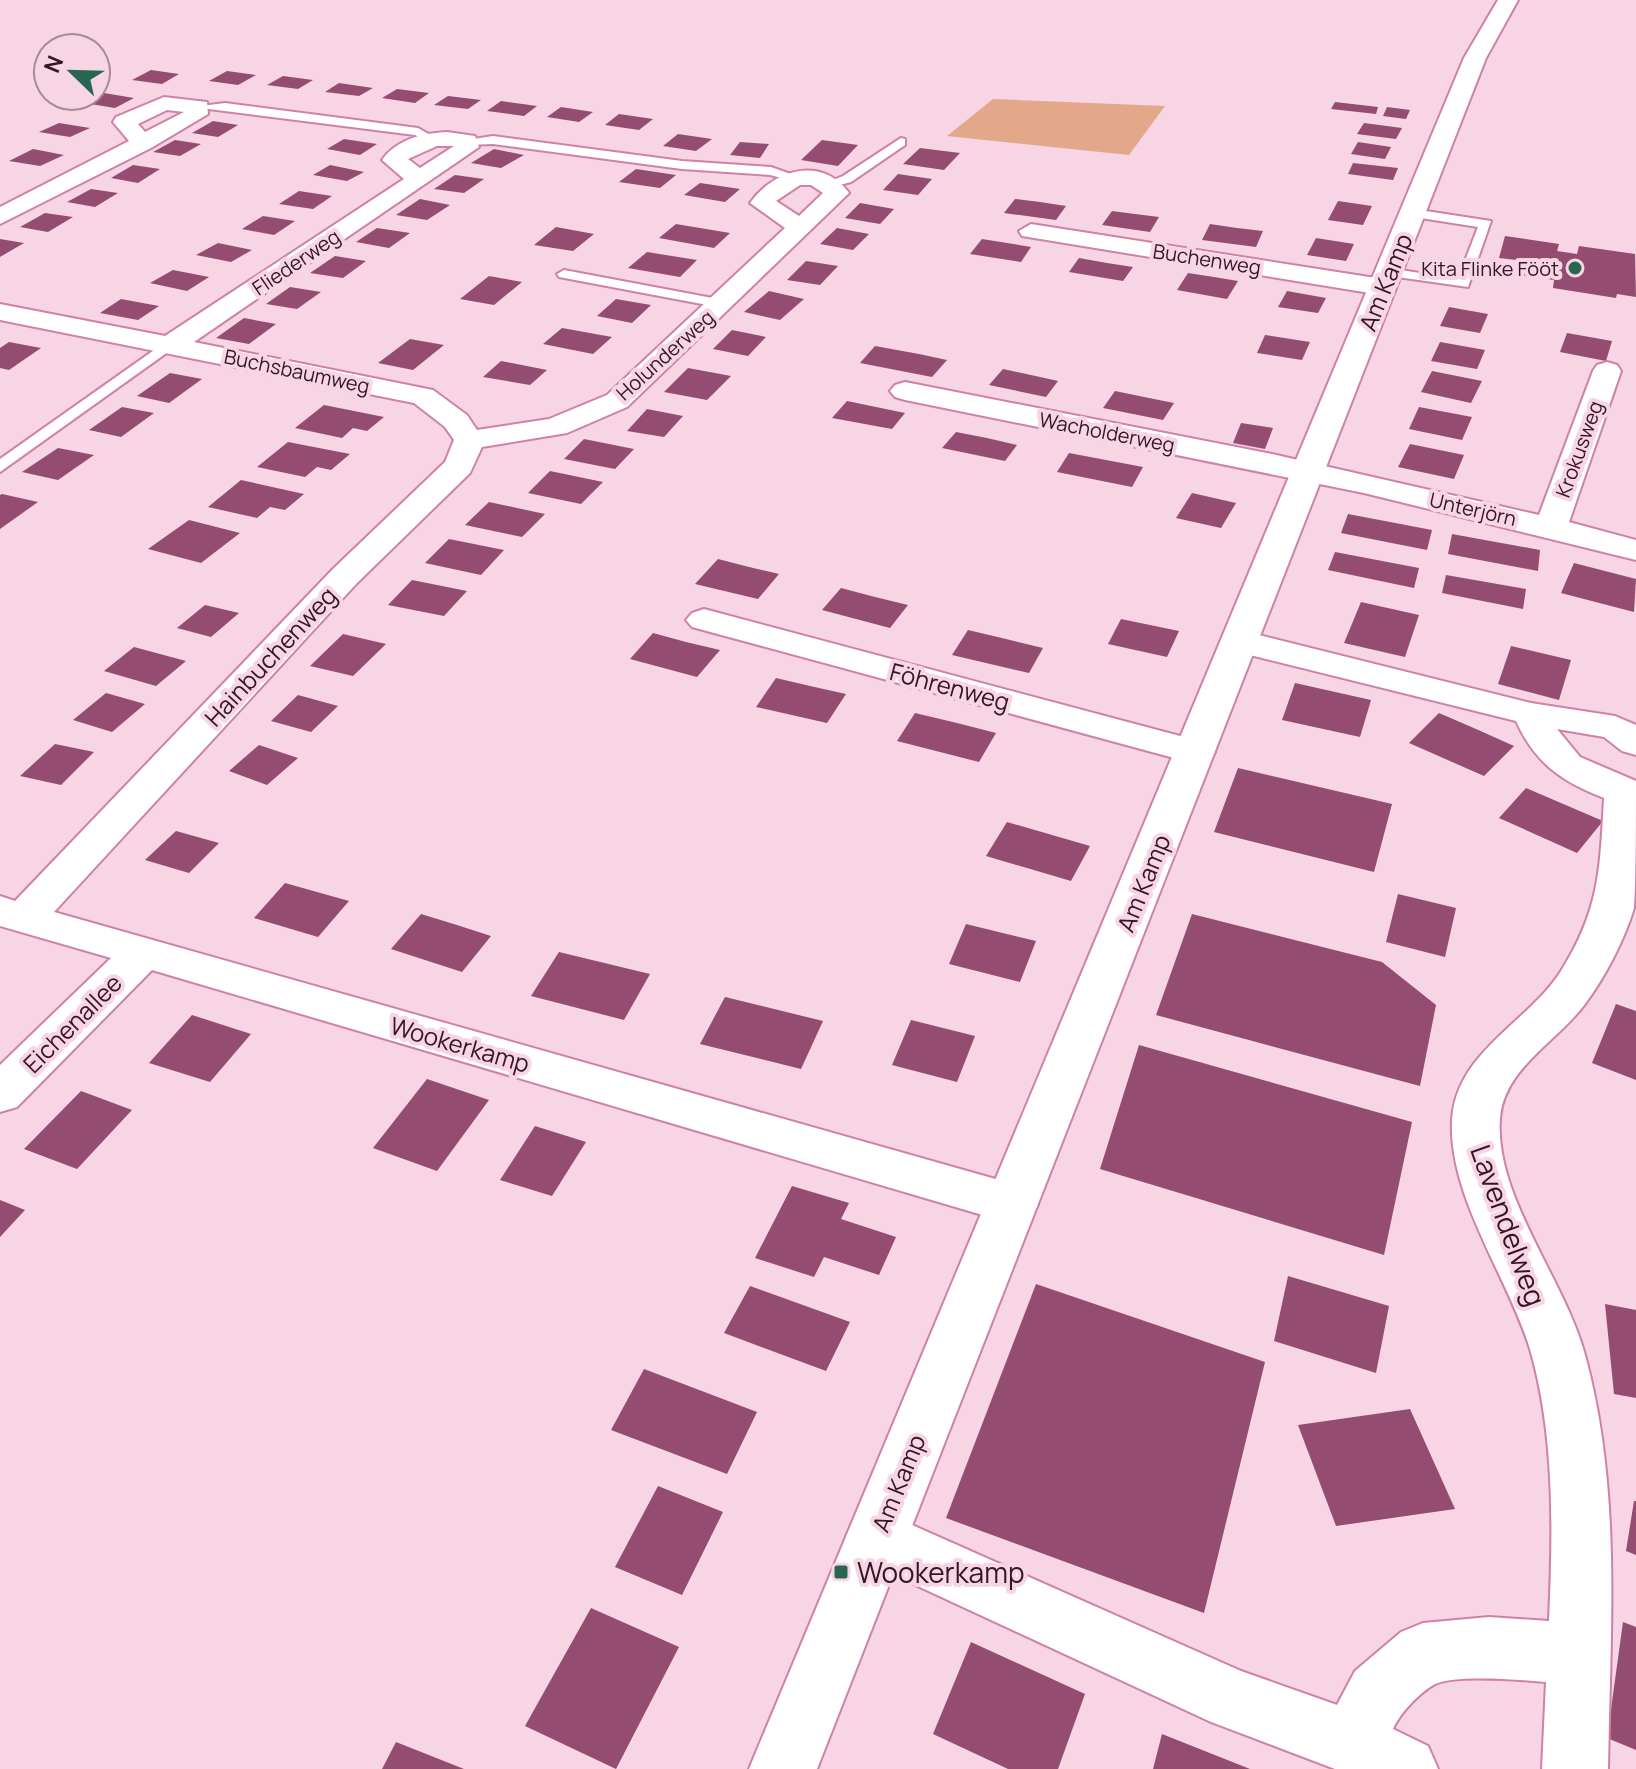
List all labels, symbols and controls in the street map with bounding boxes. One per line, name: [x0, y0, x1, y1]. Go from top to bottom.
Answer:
north arrow: [32, 32, 112, 112]
text: N: [37, 51, 70, 77]
street label: Fliederweg: [247, 223, 345, 301]
street label: Am Kamp: [1351, 228, 1419, 336]
street label: Buchenweg: [1151, 237, 1263, 281]
place label: Kita Flinke Fööt: [1421, 255, 1559, 282]
marker: Kita Flinke Fööt: [1566, 259, 1584, 277]
street label: Holunderweg: [610, 304, 720, 406]
street label: Buchsbaumweg: [222, 342, 372, 400]
street label: Krokusweg: [1549, 397, 1609, 501]
street label: Wacholderweg: [1037, 406, 1177, 458]
street label: Unterjörn: [1427, 486, 1519, 532]
street label: Hainbuchenweg: [197, 579, 343, 733]
street label: Föhrenweg: [886, 654, 1014, 718]
street label: Am Kamp: [1109, 829, 1177, 937]
street label: Eichenallee: [15, 966, 129, 1080]
street label: Wookerkamp: [386, 1008, 534, 1080]
street label: Lavendelweg: [1462, 1139, 1556, 1311]
street label: Am Kamp: [864, 1429, 932, 1537]
place label: Wookerkamp: [857, 1553, 1024, 1591]
marker: Wookerkamp: [832, 1563, 850, 1581]

